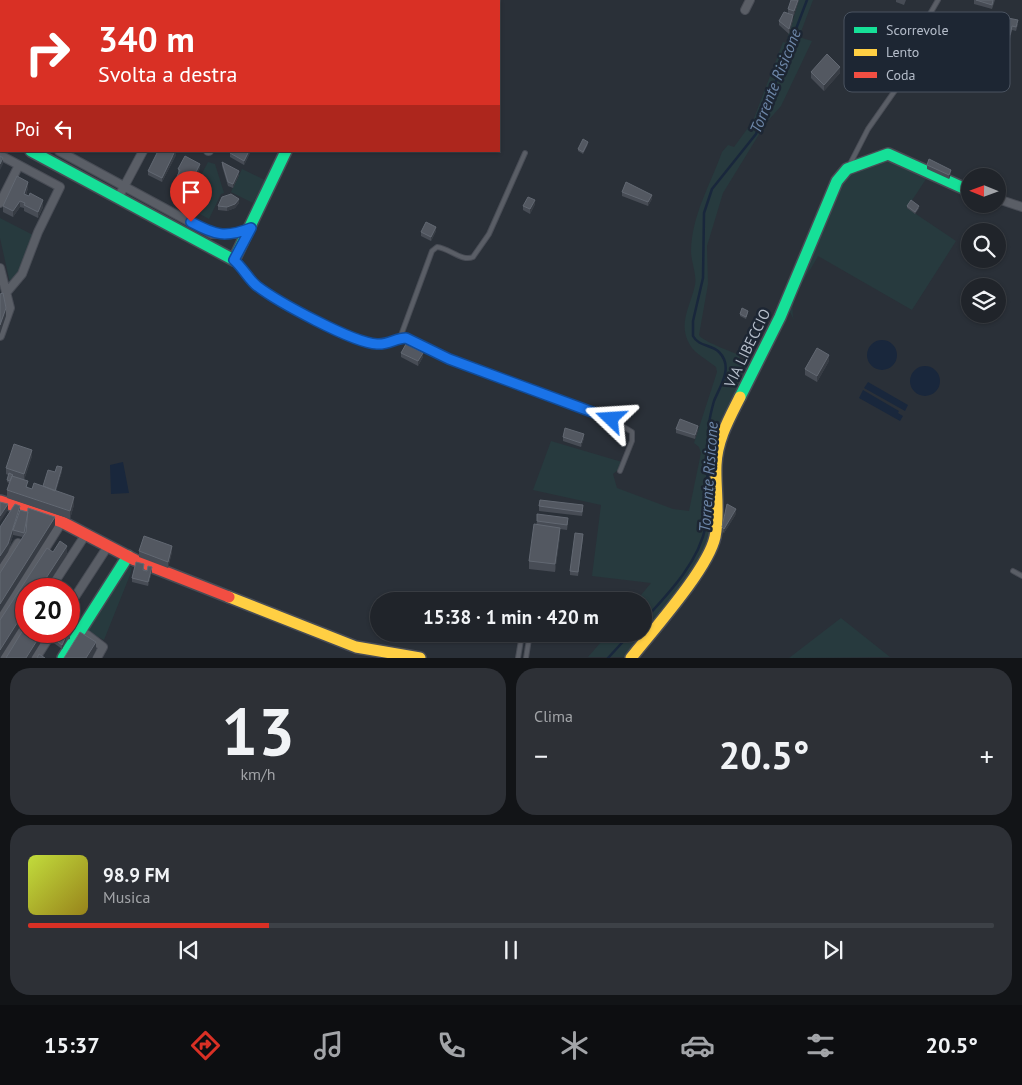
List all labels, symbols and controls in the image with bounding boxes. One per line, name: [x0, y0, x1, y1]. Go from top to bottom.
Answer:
legend: [844, 12, 1010, 92]
text: 340 m: [98, 16, 195, 62]
icon: right: [15, 20, 80, 85]
text: Scorrevole: [886, 21, 949, 39]
water label: Torrente Risicone: [745, 25, 805, 136]
text: Lento: [886, 43, 919, 61]
text: Svolta a destra: [98, 60, 237, 88]
text: Coda: [886, 66, 916, 84]
icon: left: [50, 115, 78, 143]
text: Poi: [15, 117, 40, 141]
north arrow: [961, 168, 1006, 212]
map controls: [961, 168, 1006, 323]
pin: [170, 171, 212, 222]
icon: arrive: [177, 178, 205, 206]
button: search: [961, 223, 1006, 268]
button: layers: [961, 278, 1006, 323]
street label: VIA LIBECCIO: [719, 305, 774, 391]
position arrow: [584, 392, 636, 444]
water label: Torrente Risicone: [694, 420, 722, 533]
speed limit sign: 20: [15, 578, 80, 643]
text: 15:38 · 1 min · 420 m: [423, 605, 599, 629]
text: 13: [221, 689, 295, 773]
text: Clima: [534, 706, 573, 726]
text: 20.5°: [719, 730, 809, 779]
text: −: [534, 737, 548, 774]
text: +: [980, 737, 994, 774]
text: km/h: [240, 764, 276, 784]
text: 98.9 FM: [103, 863, 170, 887]
text: Musica: [103, 887, 150, 907]
icon: previous: [175, 936, 203, 964]
icon: pause: [497, 936, 525, 964]
icon: next: [819, 936, 847, 964]
icon: directions: [188, 1028, 223, 1063]
icon: music: [311, 1028, 346, 1063]
icon: phone: [434, 1028, 469, 1063]
icon: climate: [557, 1028, 592, 1063]
icon: car: [680, 1028, 715, 1063]
icon: filters: [803, 1028, 838, 1063]
text: 15:37: [44, 1031, 100, 1059]
text: 20.5°: [925, 1031, 978, 1059]

